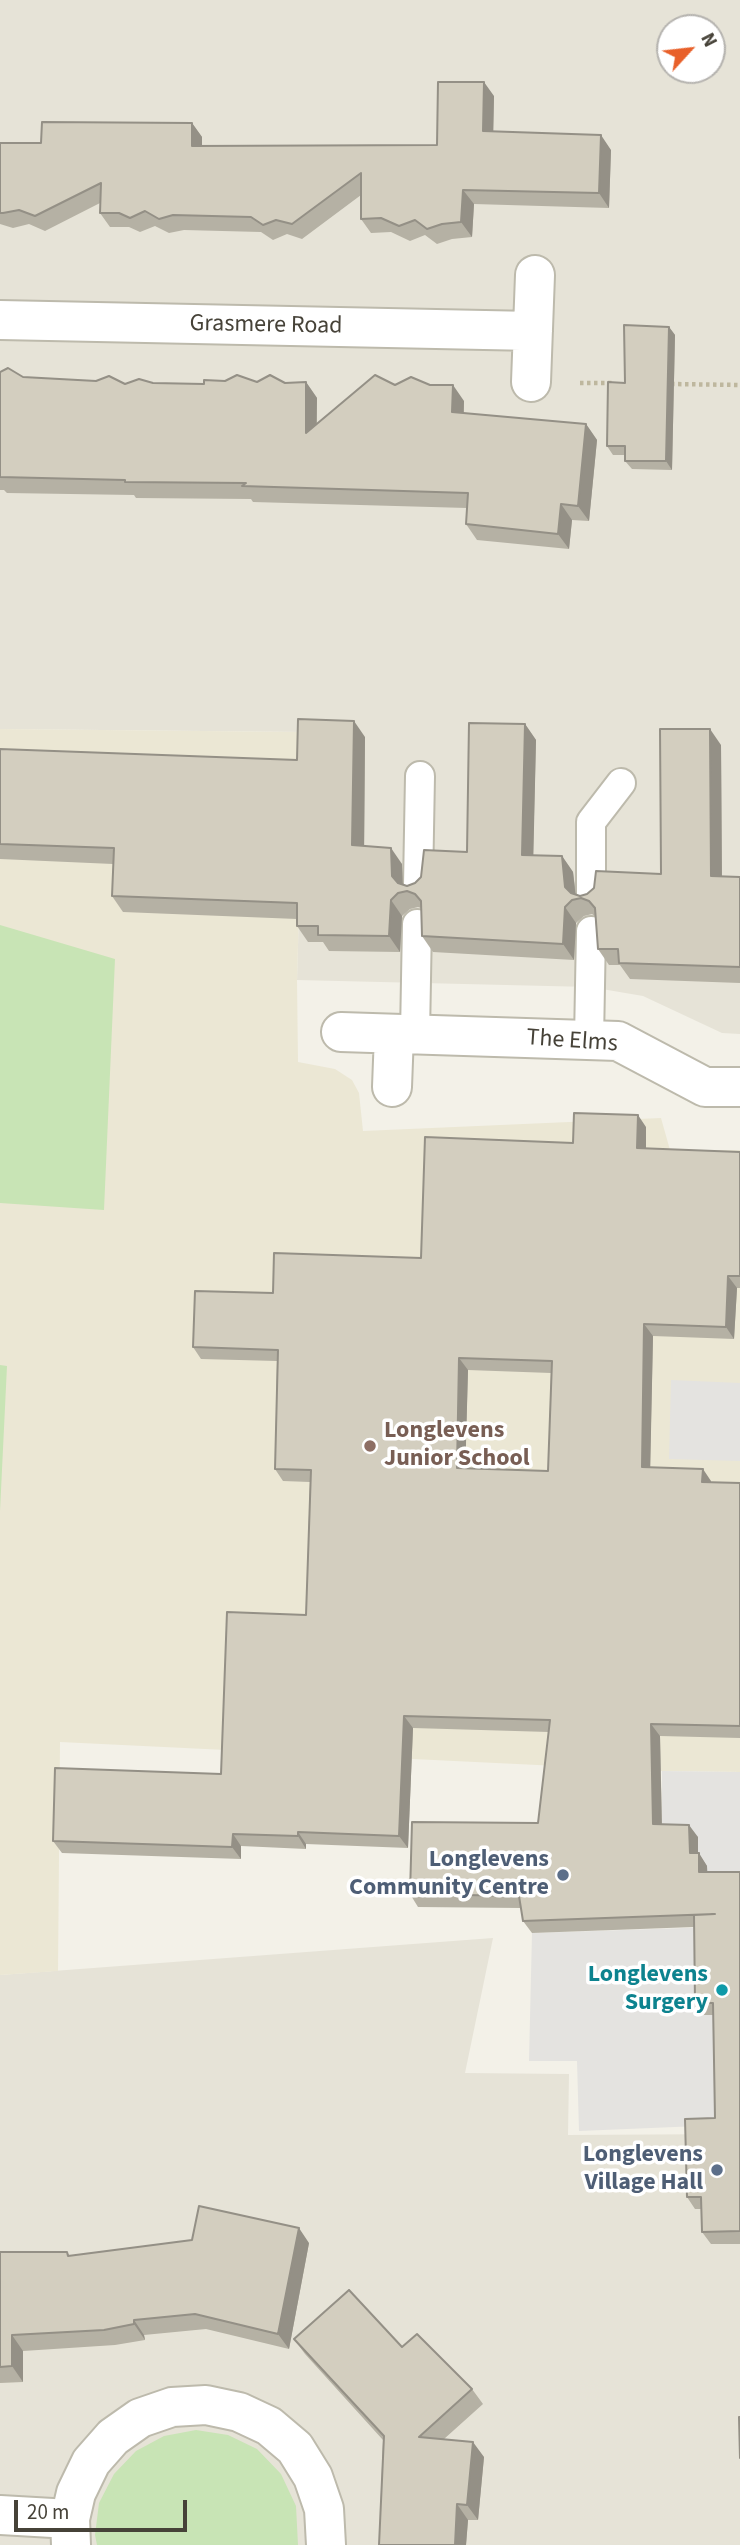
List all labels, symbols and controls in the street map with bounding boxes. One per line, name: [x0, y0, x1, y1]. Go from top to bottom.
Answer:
north arrow: [656, 14, 726, 84]
text: N: [693, 28, 723, 52]
street label: Grasmere Road: [189, 310, 343, 342]
street label: The Elms: [525, 1024, 619, 1060]
place label: Longlevens Junior School: [384, 1418, 530, 1474]
marker: Longlevens Junior School: [362, 1438, 378, 1454]
place label: Longlevens Community Centre: [349, 1847, 549, 1903]
marker: Longlevens Community Centre: [555, 1867, 571, 1883]
place label: Longlevens Surgery: [588, 1962, 708, 2018]
marker: Longlevens Surgery: [714, 1982, 730, 1998]
place label: Longlevens Village Hall: [583, 2142, 703, 2198]
marker: Longlevens Village Hall: [709, 2162, 725, 2178]
scale bar: [18, 2486, 191, 2530]
text: 20 m: [27, 2497, 69, 2527]

